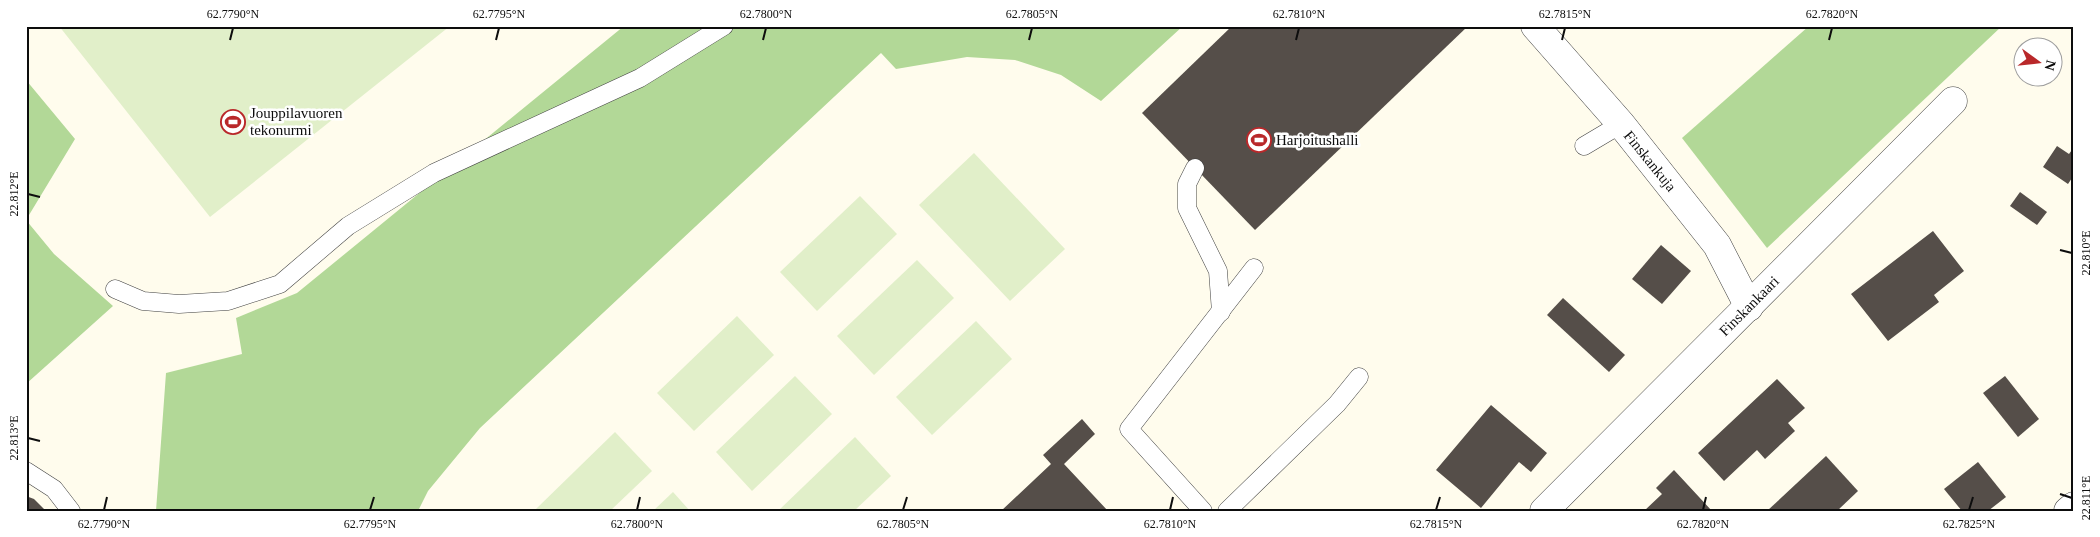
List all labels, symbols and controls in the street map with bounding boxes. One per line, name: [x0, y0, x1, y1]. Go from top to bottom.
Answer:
text: 62.7790°N: [207, 7, 260, 21]
text: 62.7795°N: [473, 7, 526, 21]
text: 62.7800°N: [740, 7, 793, 21]
text: 62.7805°N: [1006, 7, 1059, 21]
text: 62.7810°N: [1273, 7, 1326, 21]
text: 62.7815°N: [1539, 7, 1592, 21]
text: 62.7820°N: [1806, 7, 1859, 21]
north arrow: [2012, 38, 2062, 88]
text: N: [2042, 58, 2059, 72]
place label: Jouppilavuoren tekonurmi: [250, 105, 343, 138]
sports icon: Jouppilavuoren tekonurmi: [220, 109, 246, 135]
sports icon: Harjoitushalli: [1246, 127, 1272, 153]
street label: Finskankuja: [1621, 127, 1680, 195]
place label: Harjoitushalli: [1276, 132, 1359, 148]
text: 22.812°E: [7, 171, 21, 217]
text: 22.810°E: [2079, 230, 2093, 276]
street label: Finskankaari: [1716, 273, 1782, 339]
text: 22.813°E: [7, 415, 21, 461]
text: 22.811°E: [2079, 476, 2093, 520]
text: 62.7790°N: [78, 517, 131, 531]
text: 62.7795°N: [344, 517, 397, 531]
text: 62.7800°N: [611, 517, 664, 531]
text: 62.7805°N: [877, 517, 930, 531]
text: 62.7810°N: [1144, 517, 1197, 531]
text: 62.7815°N: [1410, 517, 1463, 531]
text: 62.7820°N: [1677, 517, 1730, 531]
text: 62.7825°N: [1943, 517, 1996, 531]

